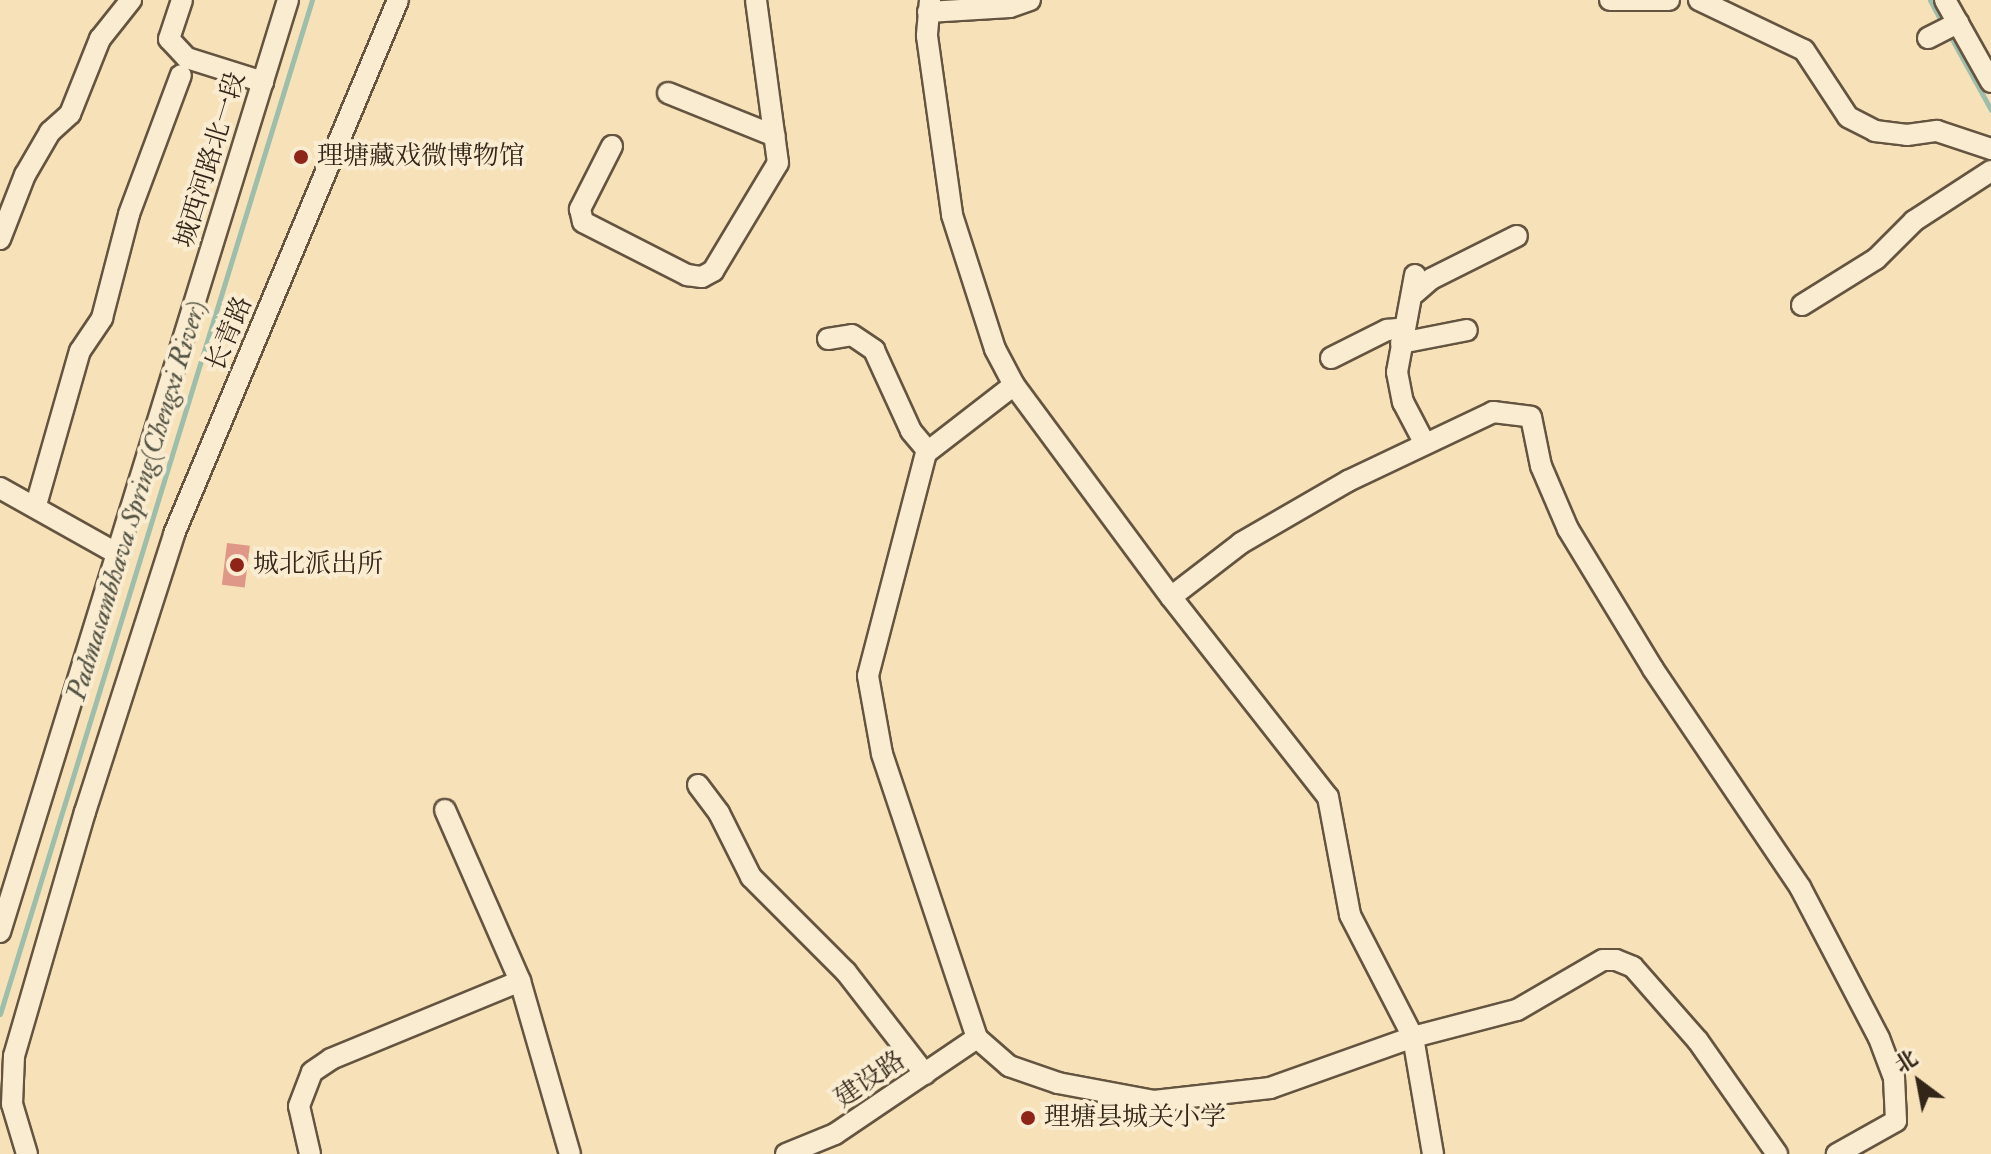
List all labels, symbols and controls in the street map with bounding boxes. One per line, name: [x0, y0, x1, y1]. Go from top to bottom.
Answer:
street label: 城西河路北一段: [169, 68, 253, 252]
place label: 理塘藏戏微博物馆: [317, 141, 525, 173]
marker: 理塘藏戏微博物馆: [292, 148, 310, 166]
street label: 长青路: [200, 292, 260, 376]
water label: Padmasambhava Spring(Chengxi River): [60, 297, 214, 705]
place label: 城北派出所: [253, 549, 383, 581]
marker: 城北派出所: [228, 556, 246, 574]
north arrow: [1879, 1042, 1959, 1122]
text: 北: [1890, 1044, 1923, 1079]
street label: 建设路: [829, 1045, 911, 1115]
place label: 理塘县城关小学: [1044, 1102, 1226, 1134]
marker: 理塘县城关小学: [1019, 1109, 1037, 1127]

